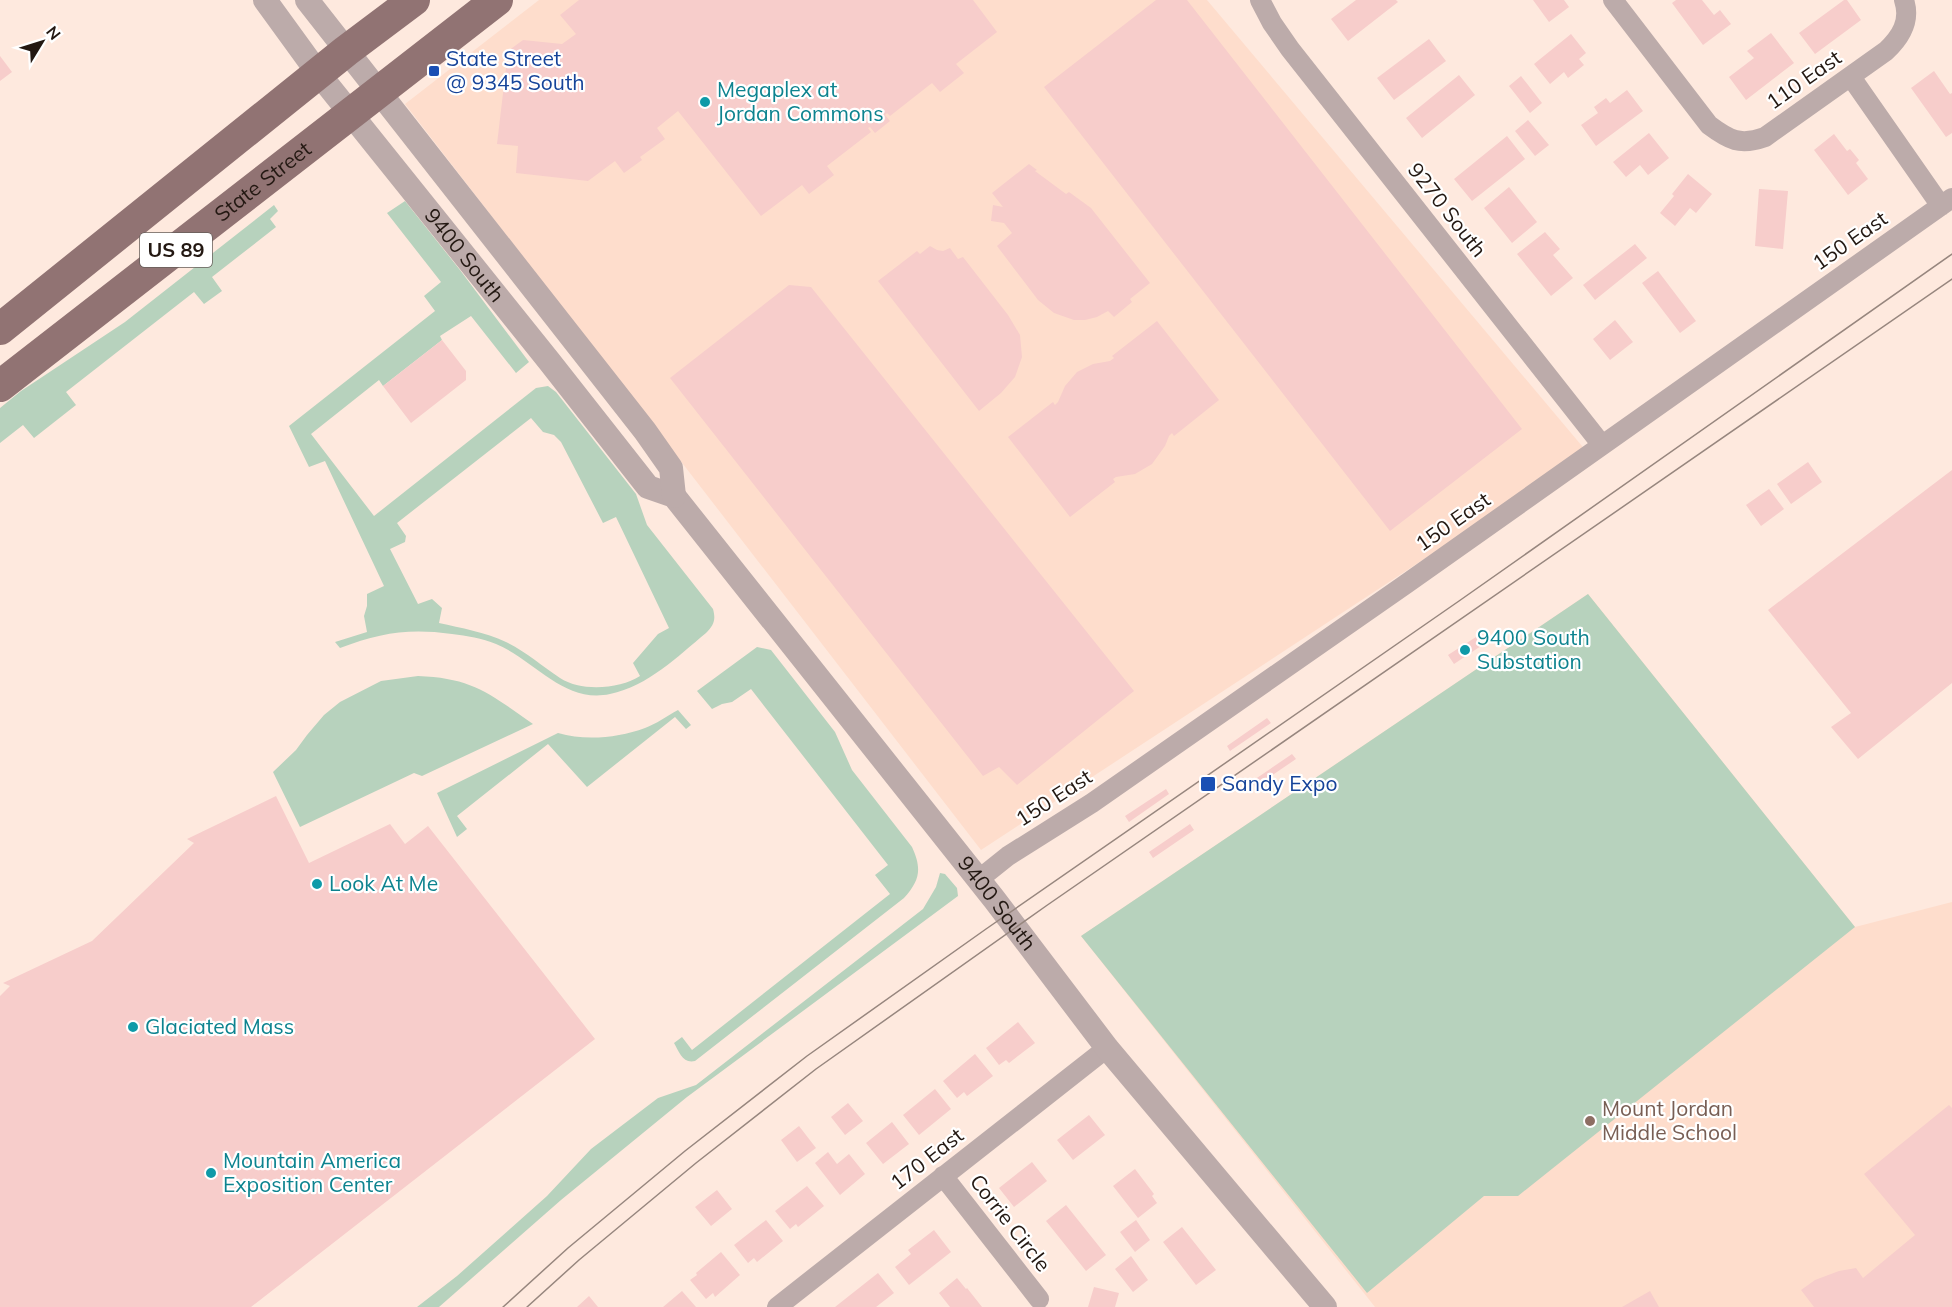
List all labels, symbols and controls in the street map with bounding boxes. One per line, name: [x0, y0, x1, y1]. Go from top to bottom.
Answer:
north arrow: [12, 12, 72, 72]
text: N: [42, 22, 65, 44]
street label: 110 East: [1761, 44, 1846, 114]
place label: State Street @ 9345 South: [446, 45, 585, 95]
marker: State Street @ 9345 South: [427, 64, 441, 78]
place label: Megaplex at Jordan Commons: [717, 76, 884, 126]
marker: Megaplex at Jordan Commons: [698, 95, 712, 109]
street label: State Street: [209, 135, 316, 227]
street label: 9270 South: [1403, 157, 1493, 262]
street label: 9400 South: [420, 203, 510, 307]
street label: 150 East: [1807, 205, 1892, 275]
road number: US 89: [140, 233, 212, 267]
street label: 150 East: [1410, 486, 1495, 556]
place label: 9400 South Substation: [1477, 624, 1590, 674]
marker: 9400 South Substation: [1458, 643, 1472, 657]
street label: 150 East: [1010, 763, 1096, 831]
place label: Sandy Expo: [1222, 770, 1337, 796]
marker: Sandy Expo: [1199, 775, 1217, 793]
street label: 9400 South: [953, 850, 1042, 955]
place label: Look At Me: [329, 870, 438, 896]
marker: Look At Me: [310, 877, 324, 891]
place label: Glaciated Mass: [145, 1013, 294, 1039]
marker: Glaciated Mass: [126, 1020, 140, 1034]
place label: Mount Jordan Middle School: [1602, 1095, 1737, 1145]
marker: Mount Jordan Middle School: [1583, 1114, 1597, 1128]
street label: 170 East: [885, 1122, 968, 1195]
place label: Mountain America Exposition Center: [223, 1147, 401, 1197]
marker: Mountain America Exposition Center: [204, 1166, 218, 1180]
street label: Corrie Circle: [965, 1169, 1057, 1276]

